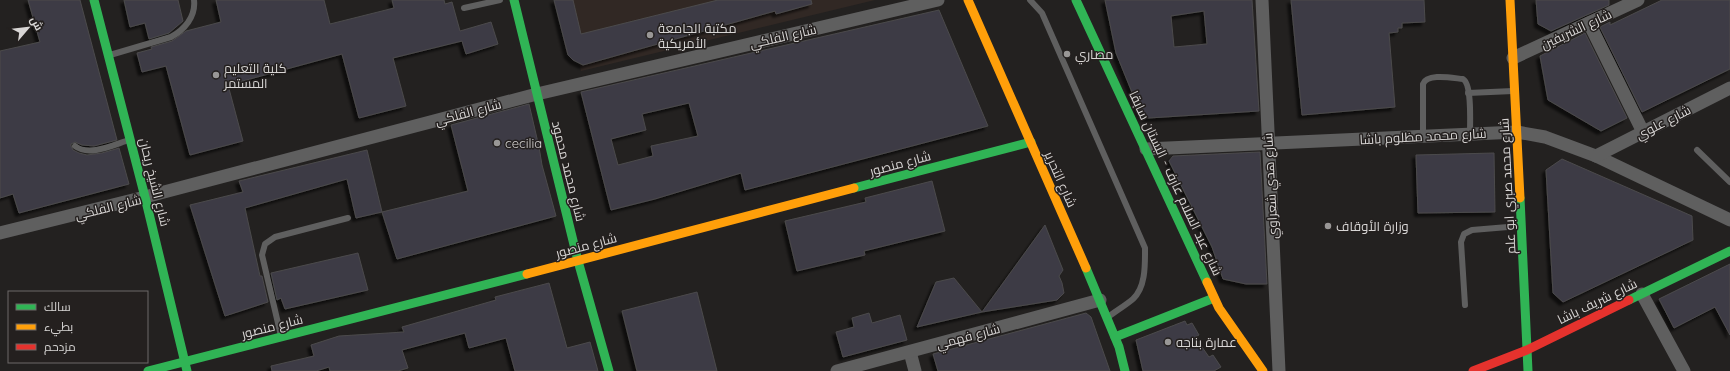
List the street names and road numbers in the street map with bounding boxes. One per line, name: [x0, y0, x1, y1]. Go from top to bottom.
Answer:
street label: شارع الشريفين: [1538, 6, 1614, 53]
street label: شارع الفلكي: [748, 21, 819, 54]
street label: شارع عبد السلام عارف - البستان سابقا: [1124, 88, 1226, 279]
street label: شارع الفلكي: [433, 95, 504, 131]
street label: شارع علوي: [1633, 101, 1695, 145]
street label: شارع محمد صبري ابو علم: [1495, 117, 1522, 254]
street label: شارع محمد محمود: [548, 119, 589, 223]
street label: شارع محمد مظلوم باشا: [1359, 125, 1487, 149]
street label: شارع هدي شعراوي: [1259, 132, 1284, 240]
street label: شارع الشيخ ريحان: [135, 136, 174, 228]
street label: شارع منصور: [867, 147, 933, 180]
street label: شارع التحرير: [1040, 148, 1080, 210]
street label: شارع الفلكي: [73, 191, 144, 226]
street label: شارع منصور: [553, 229, 619, 262]
street label: شارع شريف باشا: [1554, 275, 1640, 328]
street label: شارع منصور: [239, 311, 305, 343]
street label: شارع فهمي: [934, 320, 1002, 355]

